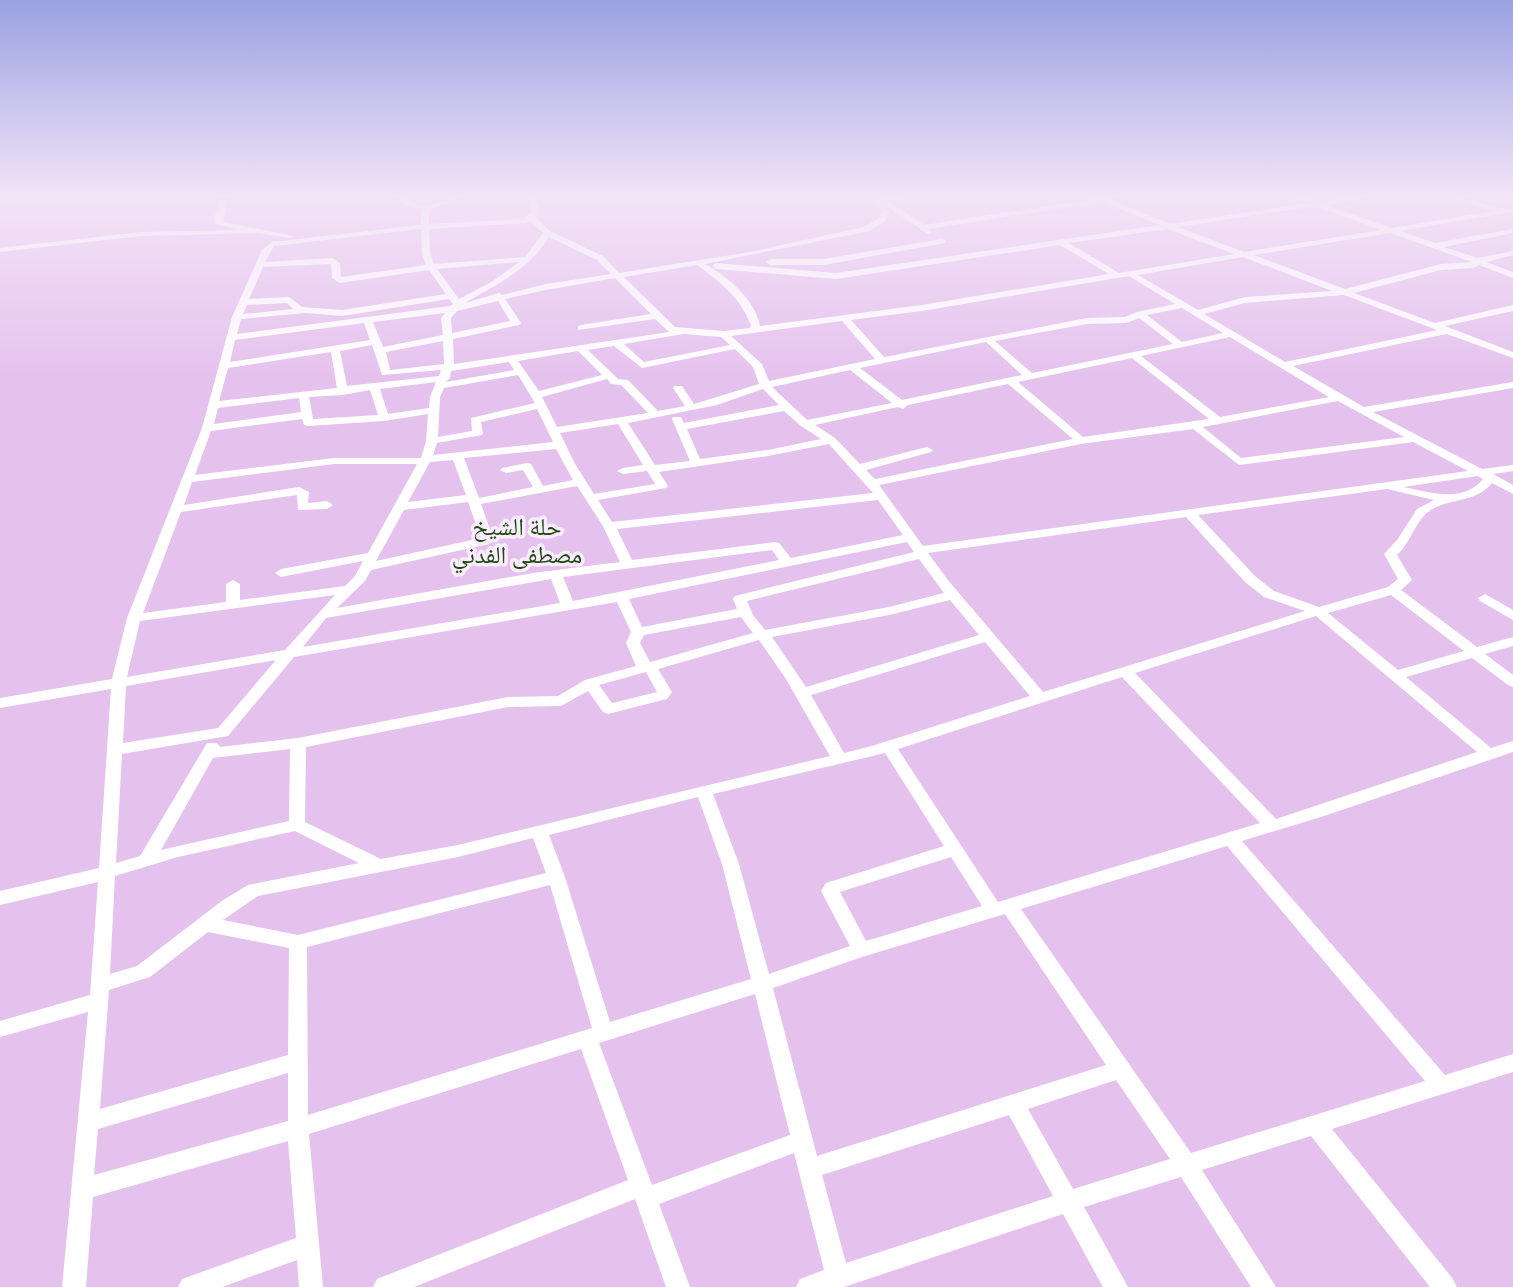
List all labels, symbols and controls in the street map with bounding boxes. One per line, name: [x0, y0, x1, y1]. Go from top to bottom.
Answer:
district label: حلة الشيخ مصطفى الفدني: [452, 513, 582, 574]

